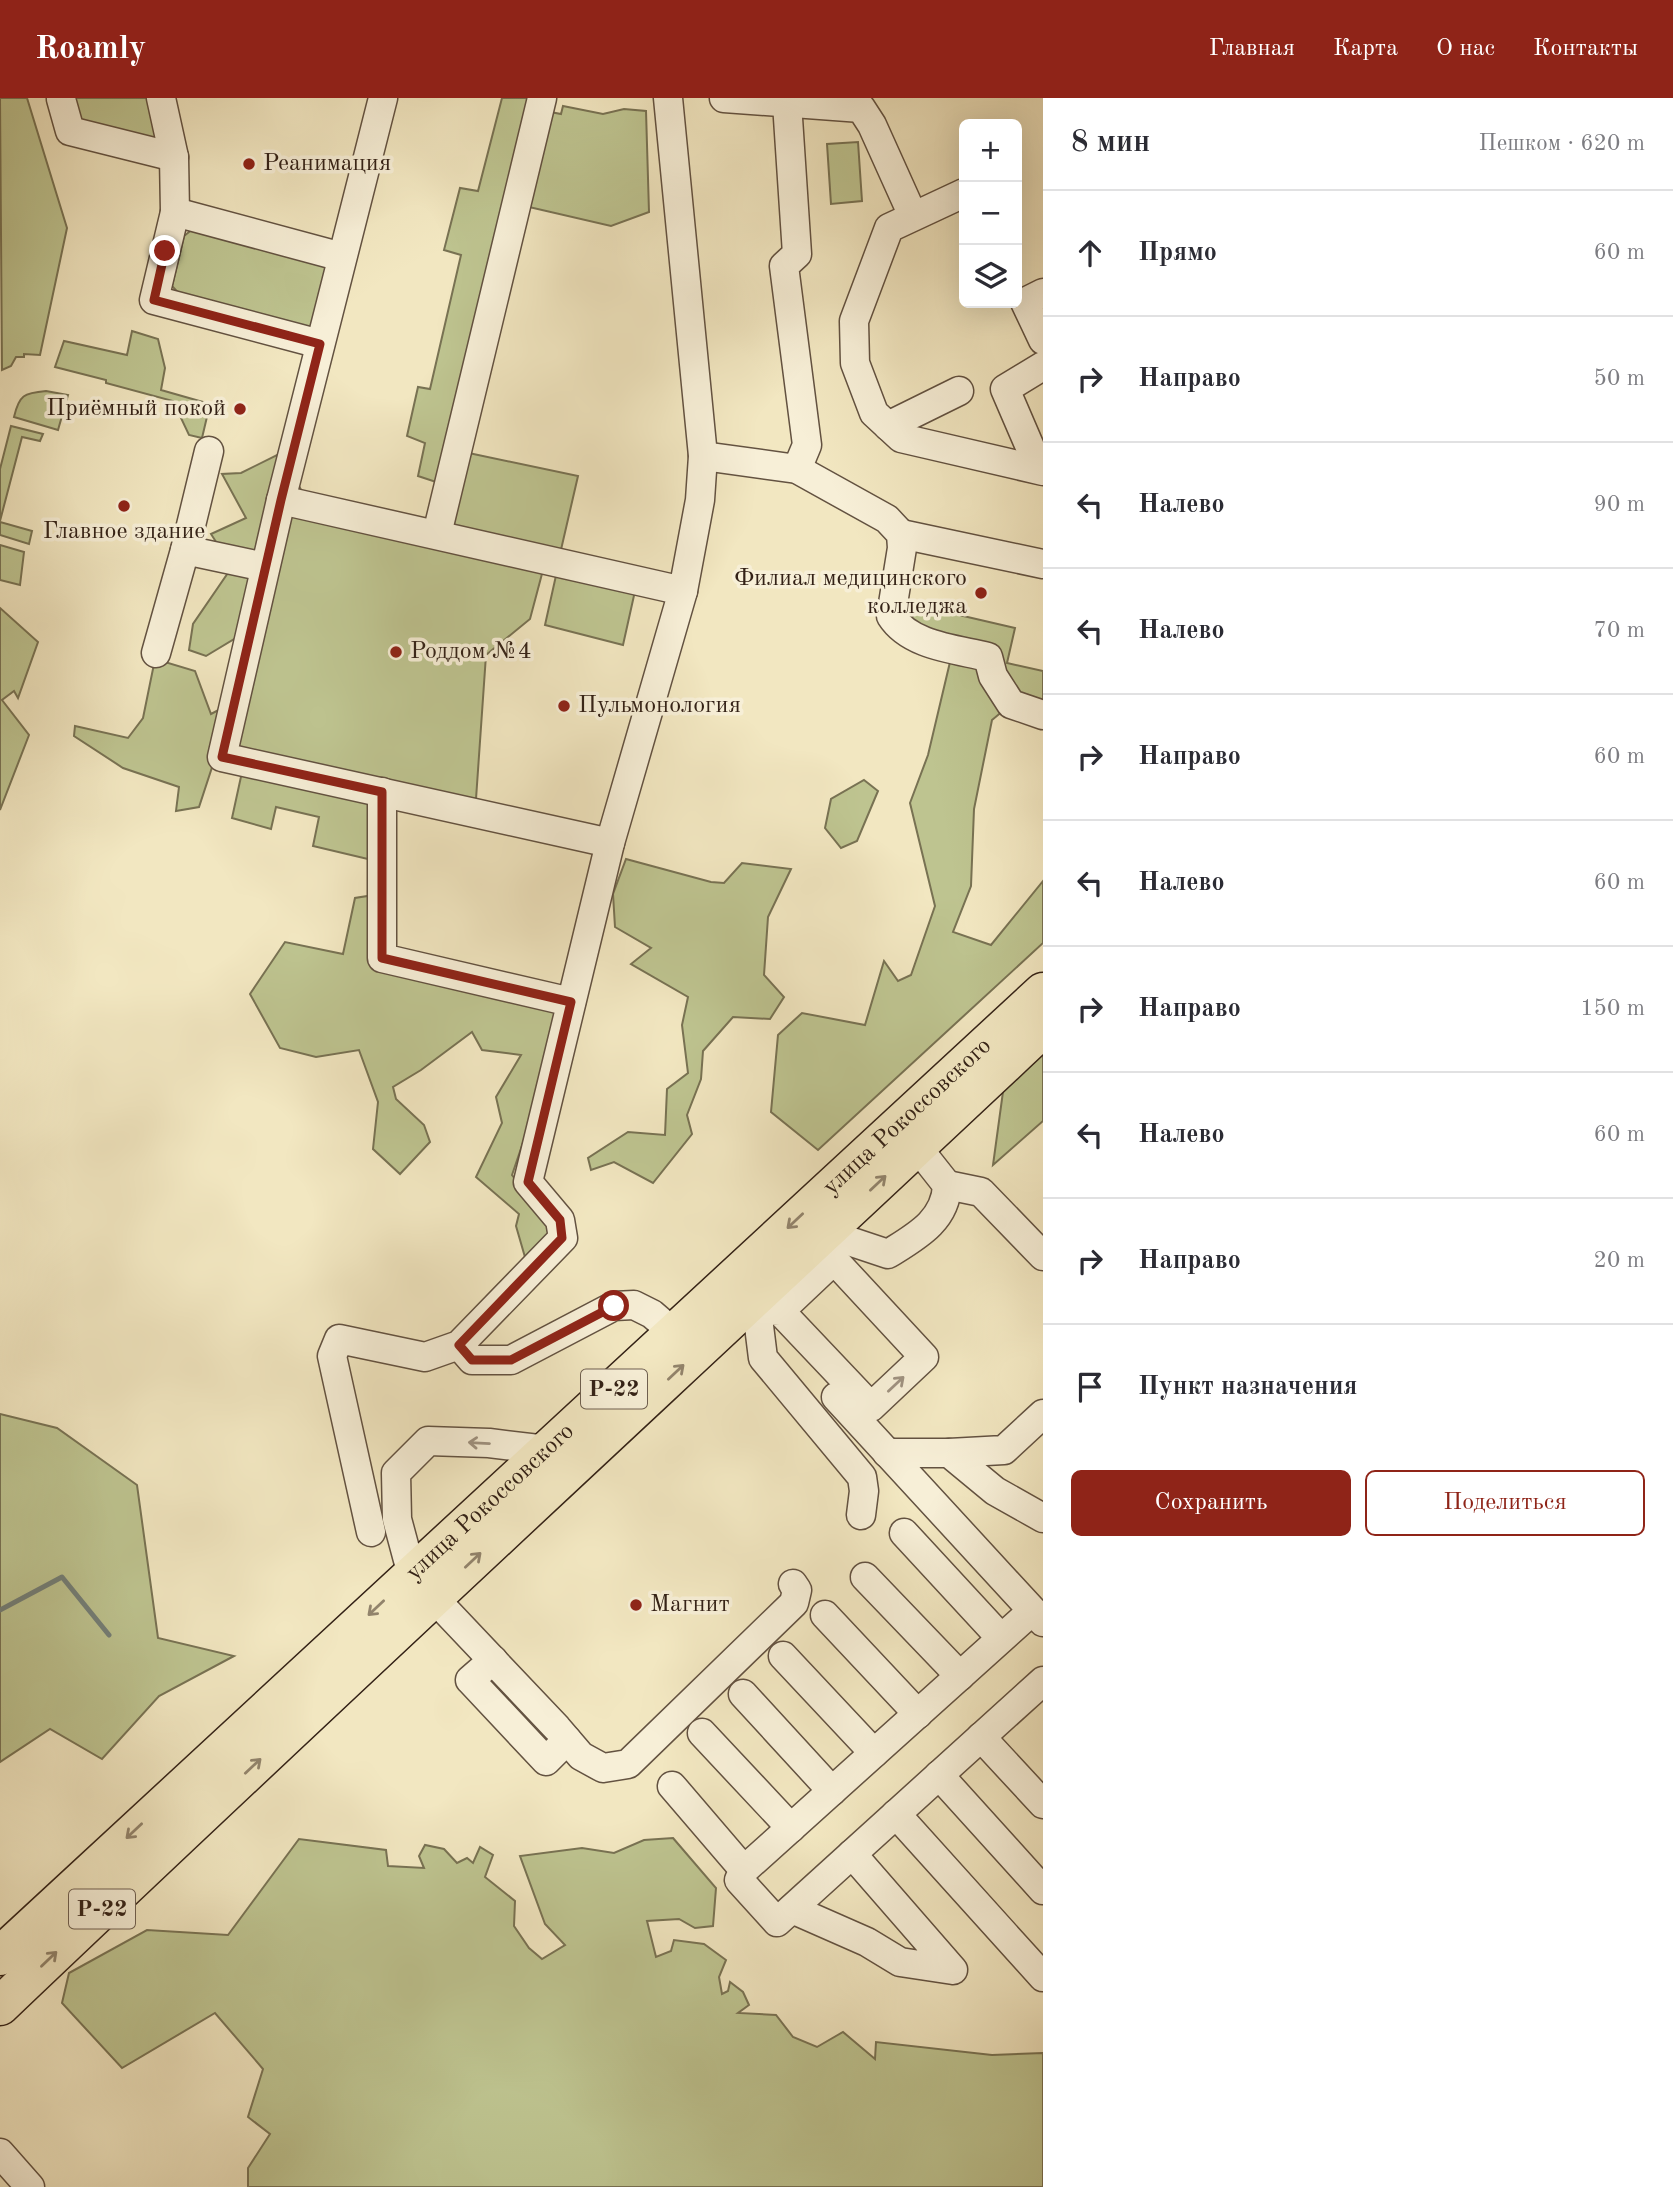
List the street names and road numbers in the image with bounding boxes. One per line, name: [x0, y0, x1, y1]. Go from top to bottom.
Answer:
street label: улица Рокоссовского: [819, 1034, 996, 1200]
road number: Р-22: [581, 1370, 647, 1408]
street label: улица Рокоссовского: [402, 1419, 579, 1586]
road number: Р-22: [69, 1890, 135, 1928]

